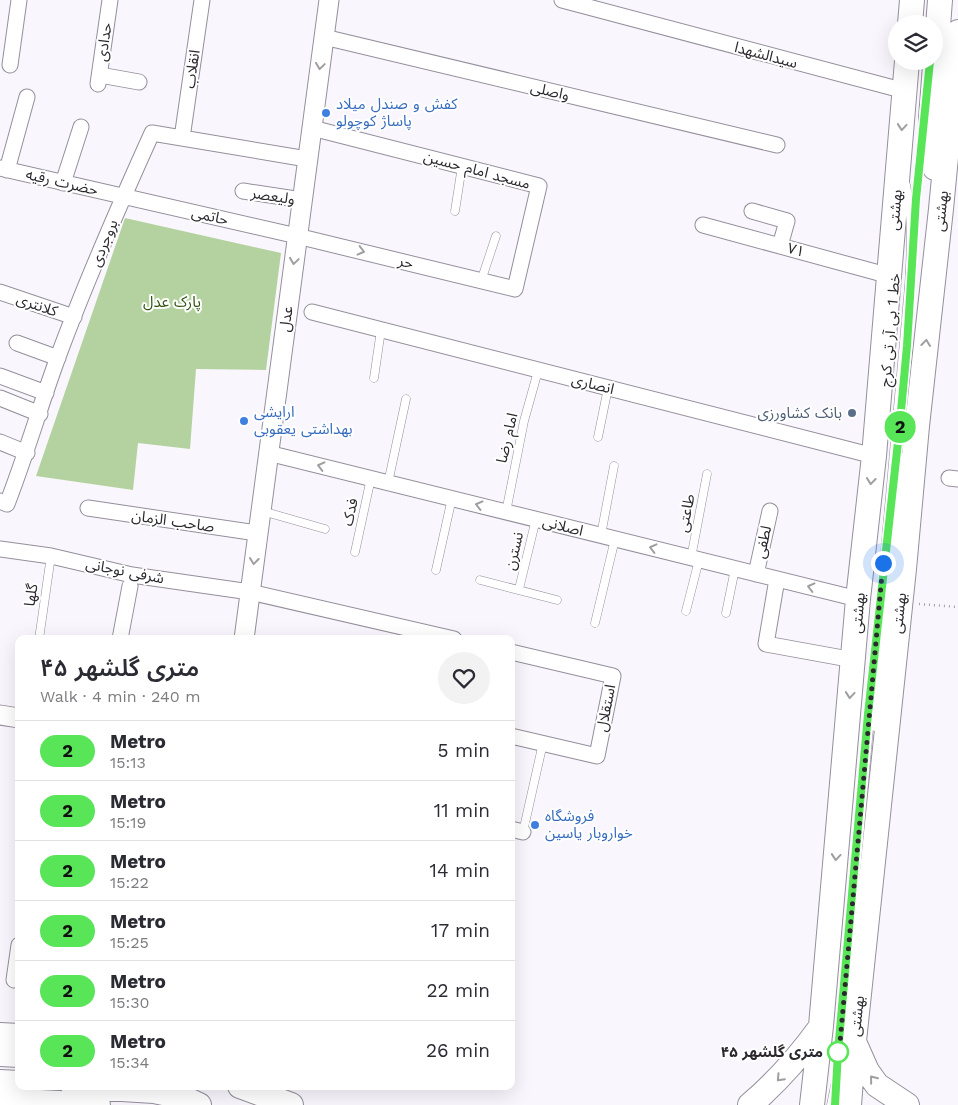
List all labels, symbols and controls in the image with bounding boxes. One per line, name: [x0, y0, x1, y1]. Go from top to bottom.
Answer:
map controls: [888, 15, 943, 70]
button: layers: [888, 15, 943, 70]
street label: حدادی: [92, 21, 116, 63]
street label: سیدالشهدا: [732, 38, 800, 72]
street label: انقلاب: [180, 48, 204, 90]
one-way arrow: [315, 62, 326, 70]
street label: واصلی: [529, 78, 571, 104]
place label: کفش و صندل میلاد پاساژ کوچولو: [336, 95, 458, 131]
marker: کفش و صندل میلاد پاساژ کوچولو: [320, 107, 332, 119]
one-way arrow: [897, 124, 908, 132]
street label: مسجد امام حسین: [421, 147, 532, 195]
street label: حضرت رقیه: [24, 165, 100, 199]
street label: ولیعصر: [249, 183, 296, 208]
street label: بهشتى: [884, 189, 906, 231]
street label: بهشتی: [930, 190, 952, 232]
street label: حاتمی: [190, 203, 230, 229]
street label: بروجردی: [86, 217, 122, 269]
street label: ۷۱: [785, 239, 807, 261]
one-way arrow: [357, 246, 365, 256]
street label: حر: [396, 251, 416, 273]
one-way arrow: [289, 257, 299, 266]
street label: خط 1 بی آر تی کرج: [876, 272, 907, 388]
street label: کلانتری: [14, 290, 61, 321]
park label: پارک عدل: [143, 293, 201, 312]
street label: عدل: [275, 304, 297, 333]
one-way arrow: [920, 338, 931, 346]
street label: انصاری: [570, 370, 616, 398]
place label: ارایشی بهداشتی یعقوبی: [254, 403, 353, 438]
place label: بانک کشاورزی: [757, 404, 842, 422]
marker: بانک کشاورزی: [846, 407, 858, 419]
street label: امام رضا: [492, 411, 523, 465]
line badge: 2: [884, 411, 916, 443]
marker: ارایشی بهداشتی یعقوبی: [238, 415, 250, 427]
text: 2: [895, 416, 905, 437]
one-way arrow: [316, 461, 325, 472]
one-way arrow: [866, 477, 877, 485]
street label: طاعتی: [673, 492, 699, 534]
street label: فدک: [338, 496, 362, 527]
one-way arrow: [474, 500, 483, 511]
street label: صاحب الزمان: [130, 506, 216, 536]
street label: اصلانی: [541, 512, 585, 540]
street label: لطفی: [751, 524, 775, 560]
street label: نسترن: [501, 530, 527, 572]
one-way arrow: [649, 543, 658, 554]
your location: [871, 551, 896, 576]
street label: شرفی نوجانی: [84, 555, 166, 587]
one-way arrow: [249, 558, 260, 566]
street label: گلها: [21, 582, 42, 607]
one-way arrow: [807, 582, 816, 593]
street label: بهشتى: [847, 592, 869, 634]
street label: بهشتی: [888, 592, 910, 634]
button: heart: [438, 652, 490, 704]
text: ۴۵ متری گلشهر: [40, 654, 199, 682]
street label: استقلال: [593, 683, 619, 733]
text: Walk · 4 min · 240 m: [40, 687, 200, 706]
one-way arrow: [845, 691, 856, 699]
text: Metro: [110, 730, 166, 753]
text: 5 min: [438, 739, 490, 762]
text: 2: [62, 740, 73, 761]
text: 15:13: [110, 753, 146, 772]
text: Metro: [110, 790, 166, 813]
text: 11 min: [434, 799, 490, 822]
text: 2: [62, 800, 73, 821]
place label: فروشگاه خواروبار یاسین: [545, 807, 633, 842]
text: 15:19: [110, 813, 146, 832]
marker: فروشگاه خواروبار یاسین: [529, 819, 541, 831]
text: Metro: [110, 850, 166, 873]
one-way arrow: [830, 853, 841, 861]
text: 14 min: [430, 859, 490, 882]
text: 2: [62, 860, 73, 881]
text: 15:22: [110, 873, 149, 892]
text: Metro: [110, 910, 166, 933]
text: 17 min: [431, 919, 490, 942]
text: 2: [62, 920, 73, 941]
text: 15:25: [110, 933, 149, 952]
text: Metro: [110, 970, 166, 993]
text: 22 min: [426, 979, 490, 1002]
text: 2: [62, 980, 73, 1001]
text: 15:30: [110, 993, 150, 1012]
street label: بهشتی: [846, 995, 868, 1037]
text: Metro: [110, 1030, 166, 1053]
text: 26 min: [426, 1039, 490, 1062]
text: 2: [62, 1040, 73, 1061]
marker: ۴۵ متری گلشهر: [827, 1041, 849, 1063]
place label: ۴۵ متری گلشهر: [721, 1043, 823, 1061]
text: 15:34: [110, 1053, 149, 1072]
one-way arrow: [777, 1072, 786, 1081]
one-way arrow: [871, 1076, 879, 1085]

